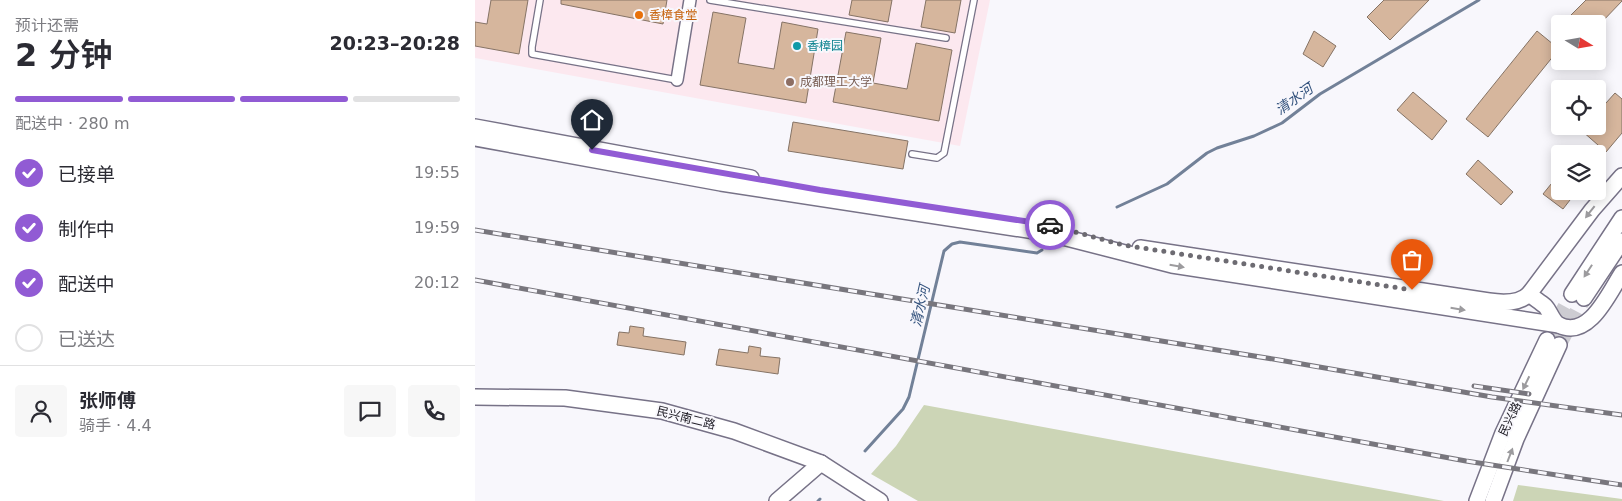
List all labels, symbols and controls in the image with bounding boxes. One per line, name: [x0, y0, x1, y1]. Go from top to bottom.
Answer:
place label: 香樟食堂: [649, 8, 697, 22]
marker: 香樟食堂: [633, 9, 645, 21]
north arrow: [1551, 15, 1606, 70]
map controls: [1551, 15, 1606, 200]
text: 预计还需: [15, 16, 79, 35]
text: 20:23–20:28: [330, 32, 460, 54]
text: 2 分钟: [15, 36, 112, 74]
place label: 香樟园: [807, 39, 843, 53]
marker: 香樟园: [791, 40, 803, 52]
place label: 成都理工大学: [800, 75, 872, 89]
marker: 成都理工大学: [784, 76, 796, 88]
water label: 清水河: [1272, 79, 1318, 118]
button: locate: [1551, 80, 1606, 135]
pin: [571, 99, 613, 150]
icon: home: [578, 106, 606, 134]
text: 配送中 · 280 m: [15, 114, 129, 133]
button: layers: [1551, 145, 1606, 200]
icon: check: [15, 159, 43, 187]
text: 已接单: [58, 163, 115, 185]
text: 19:55: [414, 163, 460, 182]
courier: [1025, 200, 1075, 250]
one-way arrow: [1585, 205, 1595, 219]
icon: car: [1036, 211, 1064, 239]
icon: check: [15, 214, 43, 242]
text: 制作中: [58, 218, 115, 240]
text: 19:59: [414, 218, 460, 237]
pin: [1391, 239, 1433, 290]
icon: bag: [1398, 246, 1426, 274]
one-way arrow: [1169, 262, 1185, 270]
one-way arrow: [1583, 264, 1592, 278]
icon: check: [15, 269, 43, 297]
text: 配送中: [58, 273, 115, 295]
text: 20:12: [414, 273, 460, 292]
water label: 清水河: [907, 281, 933, 328]
one-way arrow: [1451, 305, 1467, 313]
text: 已送达: [58, 328, 115, 350]
one-way arrow: [1522, 376, 1531, 391]
button: person: [15, 385, 67, 437]
button: chat: [344, 385, 396, 437]
button: phone: [408, 385, 460, 437]
text: 张师傅: [79, 389, 136, 411]
street label: 民兴路: [1496, 400, 1524, 438]
street label: 民兴南二路: [655, 404, 717, 432]
text: 骑手 · 4.4: [79, 416, 152, 435]
one-way arrow: [1506, 447, 1514, 462]

